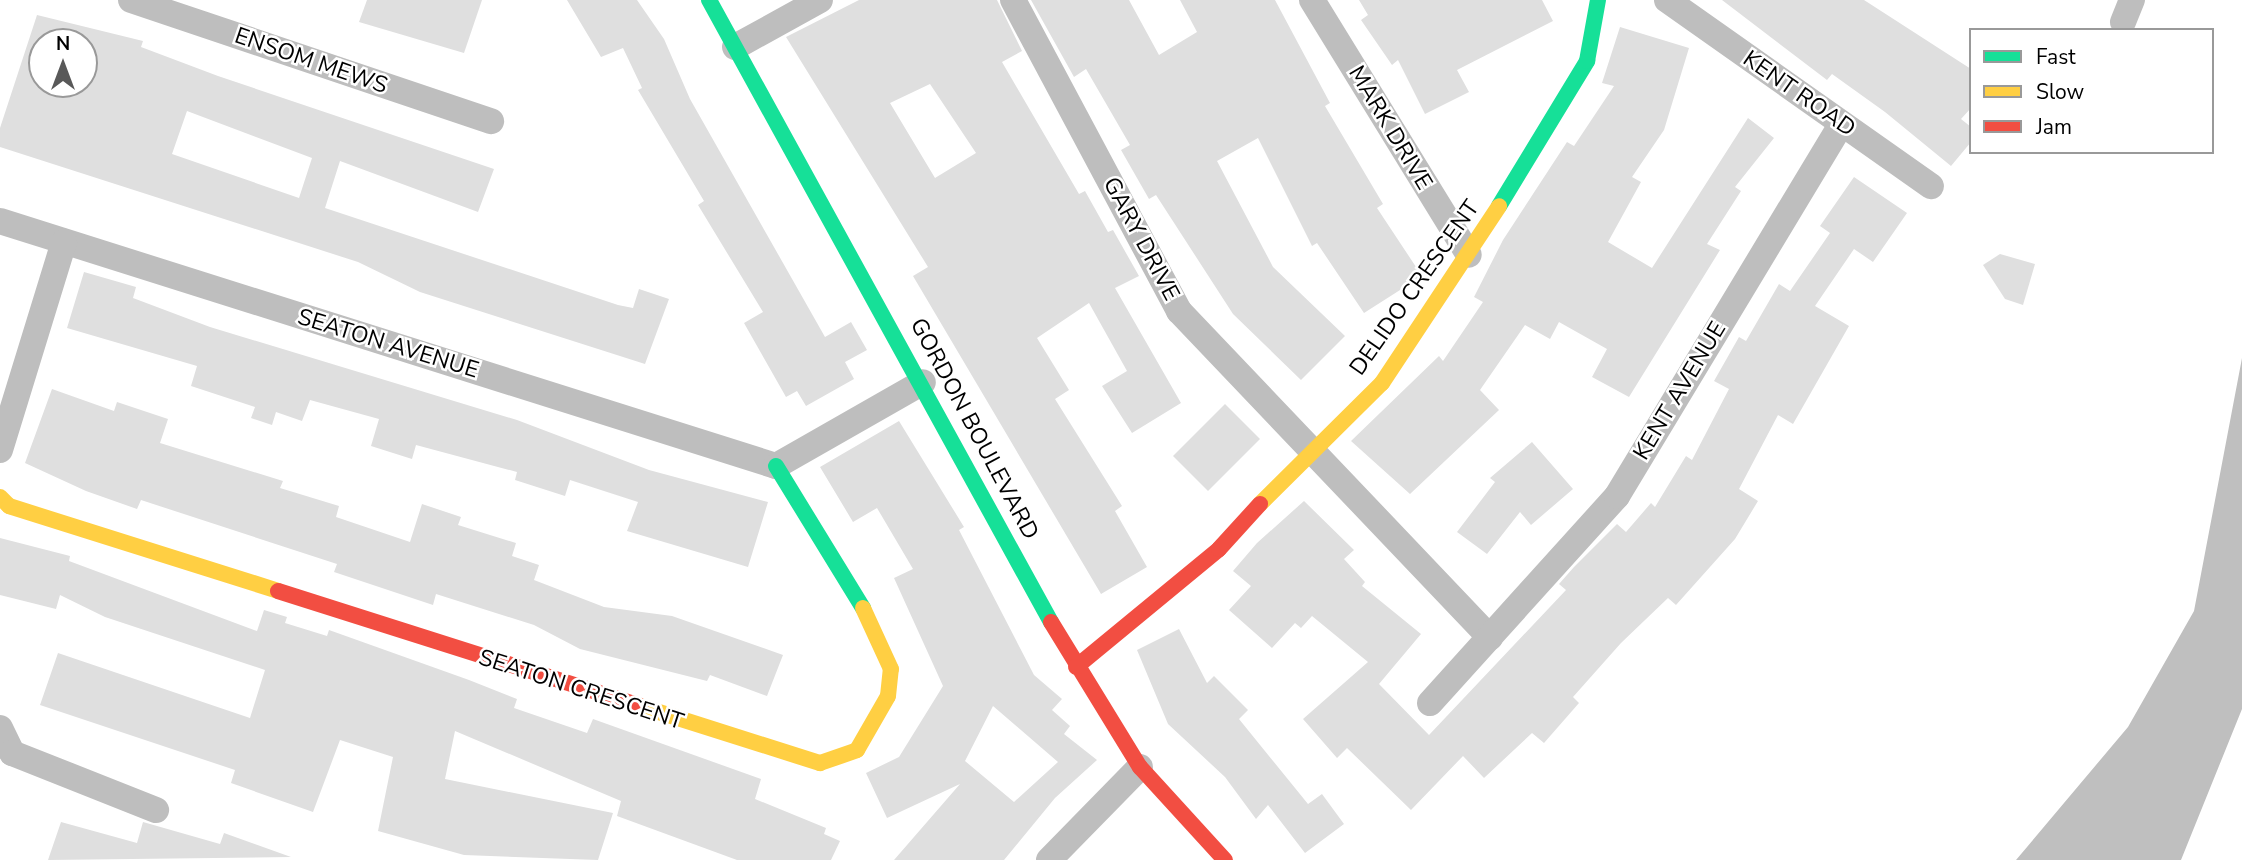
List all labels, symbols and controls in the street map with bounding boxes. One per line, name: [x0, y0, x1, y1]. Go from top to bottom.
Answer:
street label: ENSOM MEWS: [231, 22, 391, 100]
north arrow: [28, 28, 98, 98]
legend: [1969, 28, 2214, 154]
text: N: [56, 31, 70, 57]
text: Fast: [2036, 43, 2076, 71]
street label: KENT ROAD: [1737, 45, 1861, 143]
street label: MARK DRIVE: [1342, 61, 1438, 195]
text: Slow: [2036, 78, 2084, 106]
text: Jam: [2036, 113, 2072, 141]
street label: GARY DRIVE: [1097, 173, 1185, 305]
street label: DELIDO CRESCENT: [1344, 195, 1486, 381]
street label: SEATON AVENUE: [294, 303, 482, 385]
street label: GORDON BOULEVARD: [904, 314, 1044, 544]
street label: KENT AVENUE: [1628, 317, 1732, 465]
street label: SEATON CRESCENT: [475, 644, 687, 736]

